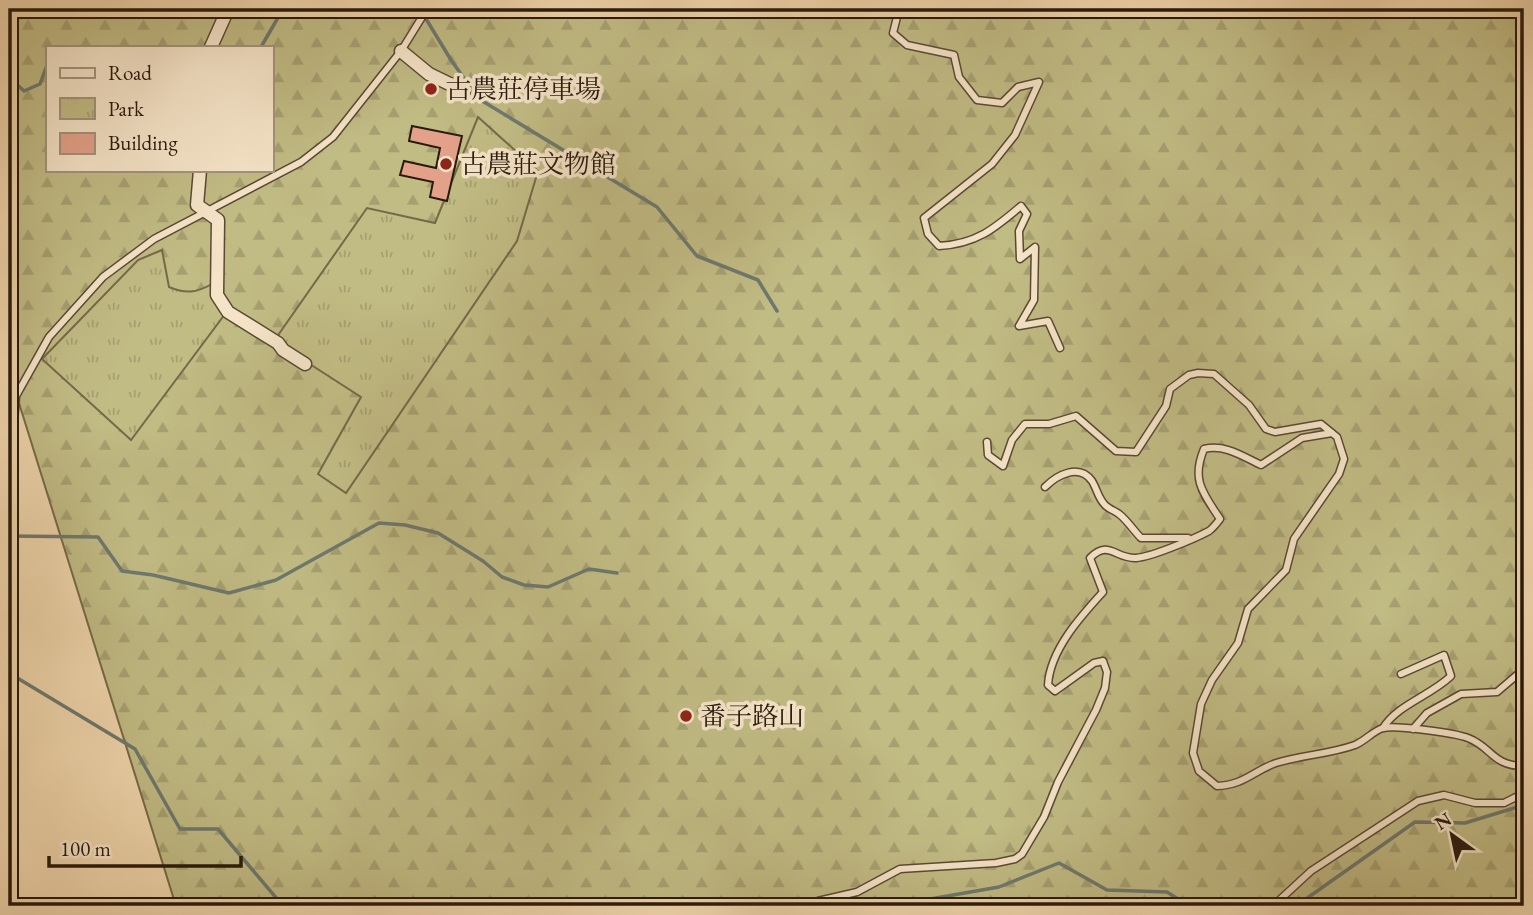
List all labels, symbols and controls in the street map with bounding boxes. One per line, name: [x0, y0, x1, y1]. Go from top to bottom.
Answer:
legend: [46, 46, 273, 172]
text: Road: [108, 59, 152, 86]
place label: 古農莊停車場: [445, 72, 601, 106]
marker: 古農莊停車場: [423, 81, 439, 97]
text: Park: [108, 95, 145, 122]
text: Building: [108, 129, 178, 156]
place label: 古農莊文物館: [460, 147, 616, 181]
marker: 古農莊文物館: [438, 156, 454, 172]
place label: 番子路山: [700, 699, 804, 733]
marker: 番子路山: [678, 708, 694, 724]
north arrow: [1418, 800, 1488, 870]
text: N: [1430, 806, 1457, 836]
scale bar: [49, 824, 242, 868]
text: 100 m: [60, 835, 111, 862]

